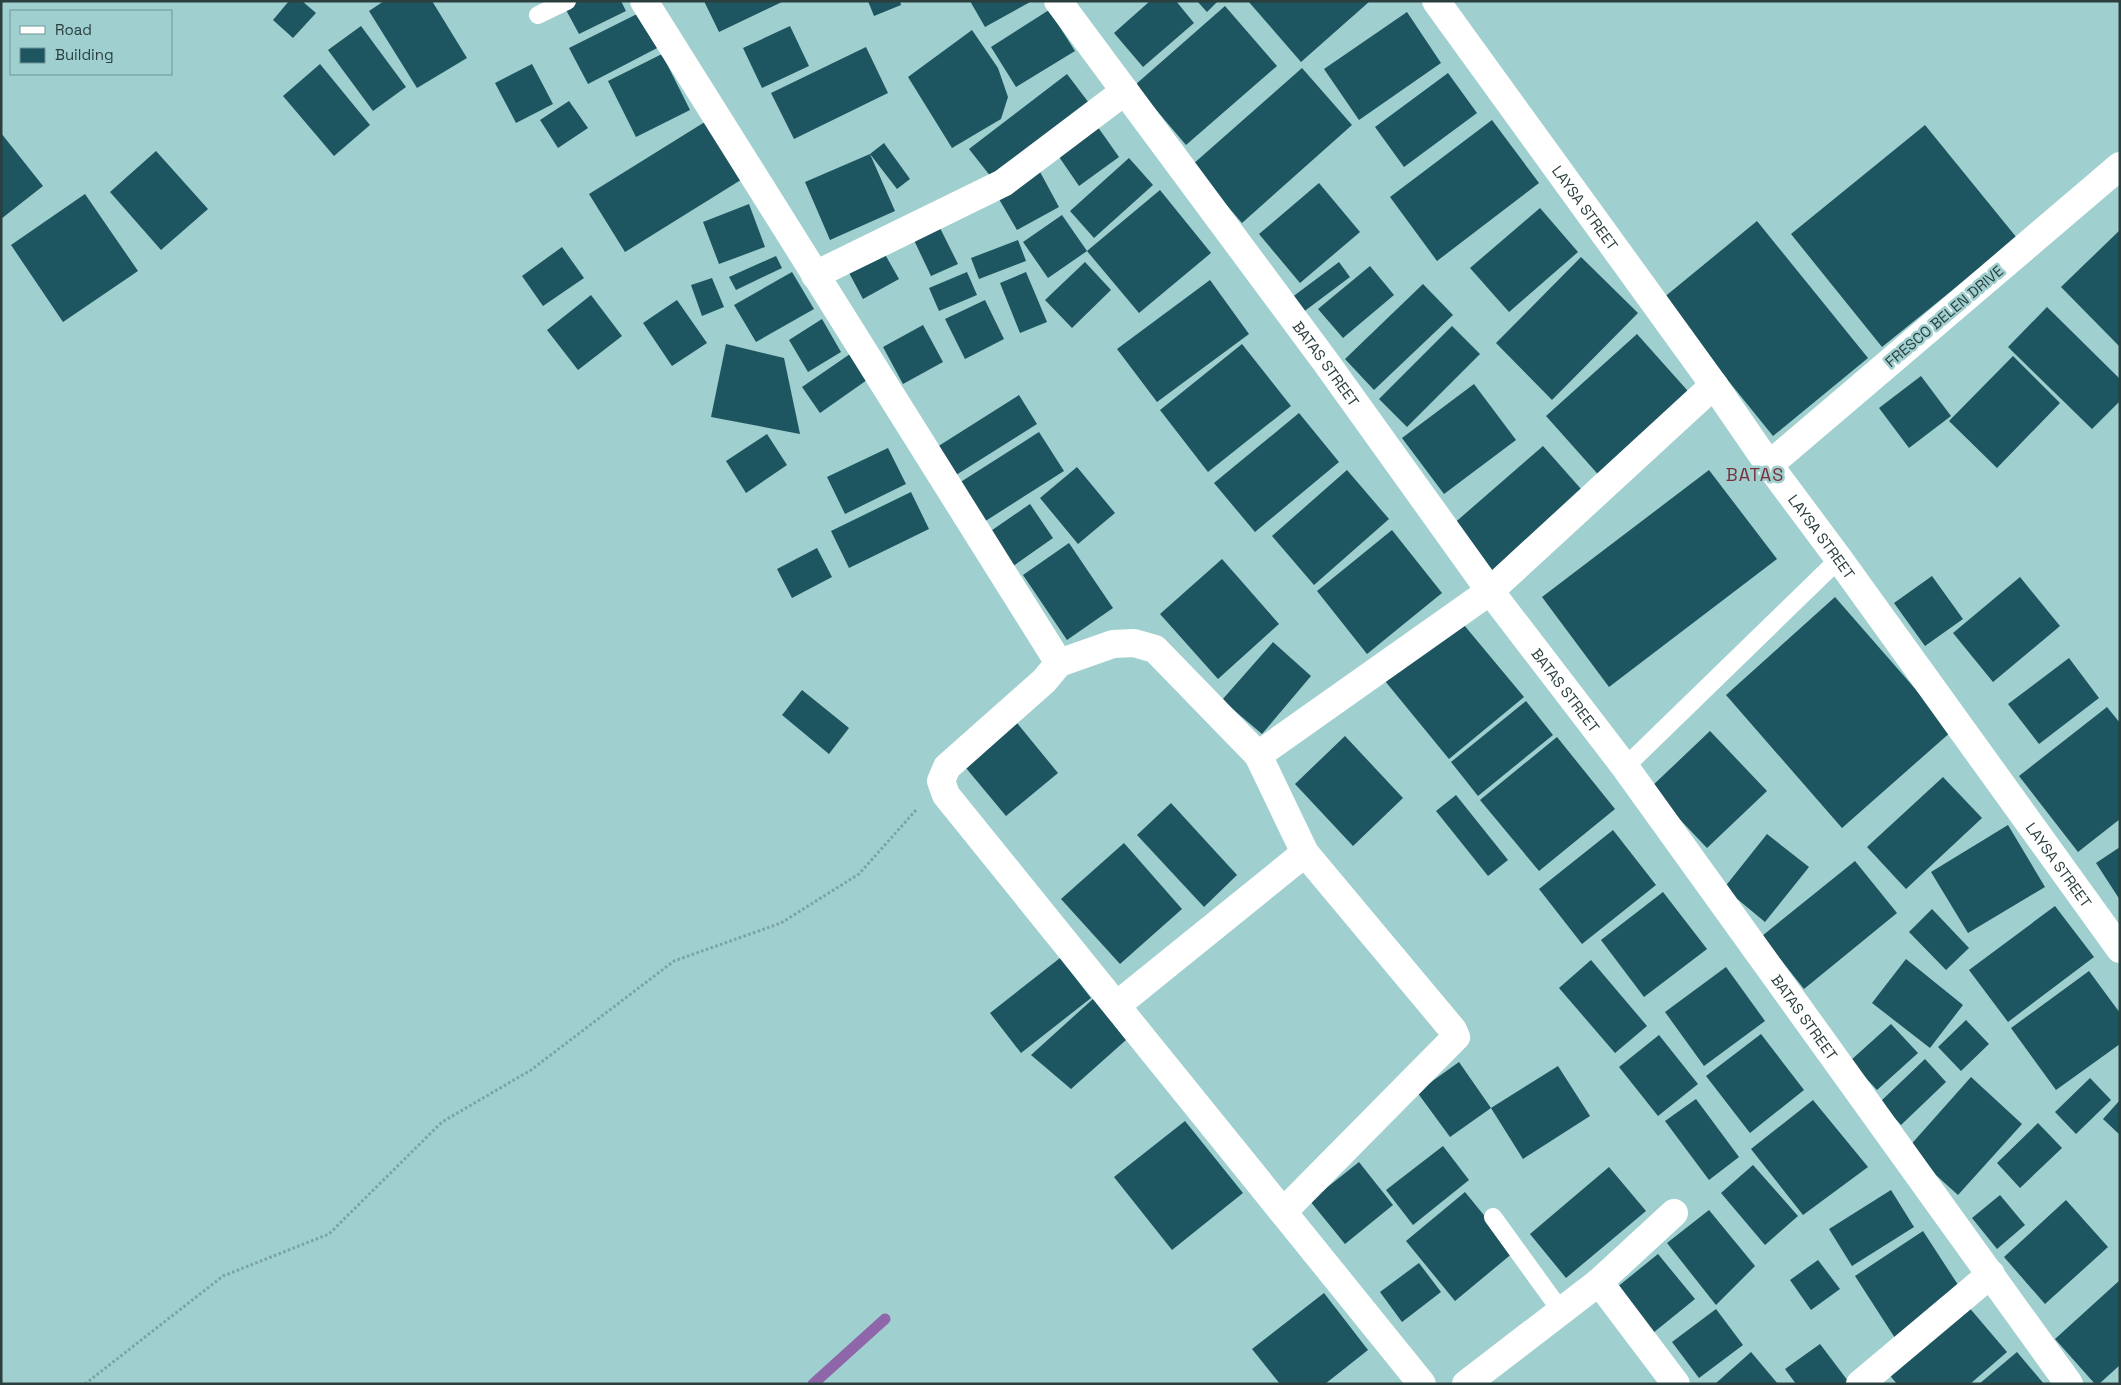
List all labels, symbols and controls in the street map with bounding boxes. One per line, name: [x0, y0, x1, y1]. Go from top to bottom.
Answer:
legend: [10, 10, 172, 75]
text: Road: [55, 20, 92, 39]
text: Building: [55, 45, 114, 64]
street label: LAYSA STREET: [1548, 161, 1623, 254]
street label: FRESCO BELEN DRIVE: [1881, 261, 2007, 371]
street label: BATAS STREET: [1289, 317, 1364, 410]
district label: BATAS: [1726, 463, 1784, 486]
street label: LAYSA STREET: [1784, 490, 1860, 582]
street label: BATAS STREET: [1528, 644, 1604, 736]
street label: LAYSA STREET: [2022, 818, 2096, 911]
street label: BATAS STREET: [1768, 970, 1842, 1064]

